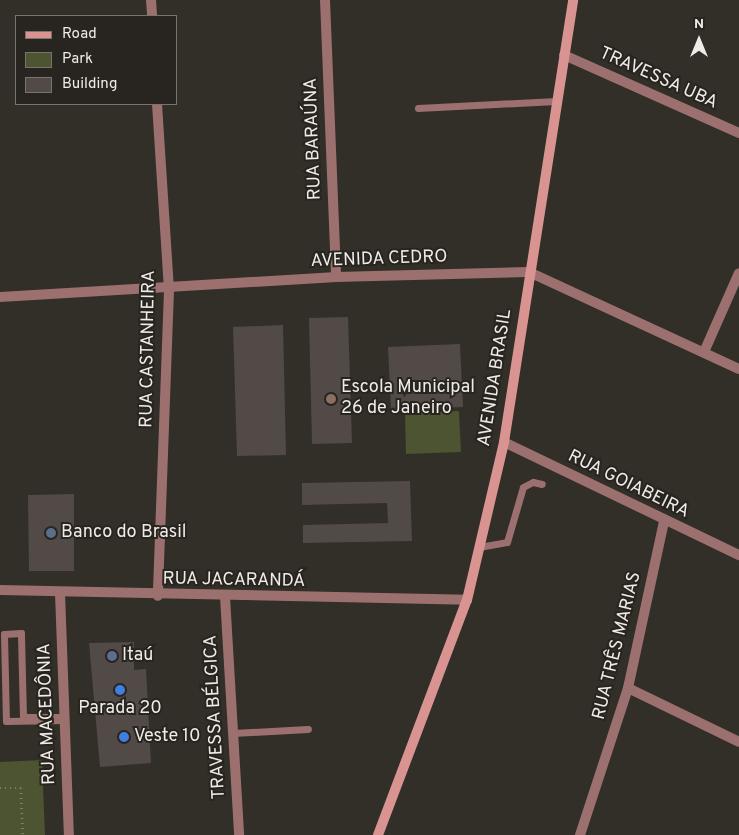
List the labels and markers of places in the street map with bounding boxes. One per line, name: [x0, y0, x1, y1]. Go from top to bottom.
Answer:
place label: Escola Municipal 26 de Janeiro: [341, 378, 475, 420]
marker: Escola Municipal 26 de Janeiro: [325, 393, 337, 405]
place label: Banco do Brasil: [61, 522, 187, 544]
marker: Banco do Brasil: [45, 527, 57, 539]
place label: Itaú: [122, 645, 153, 667]
marker: Itaú: [106, 650, 118, 662]
marker: Parada 20: [114, 684, 126, 696]
place label: Parada 20: [78, 698, 162, 720]
place label: Veste 10: [134, 726, 201, 748]
marker: Veste 10: [118, 731, 130, 743]

